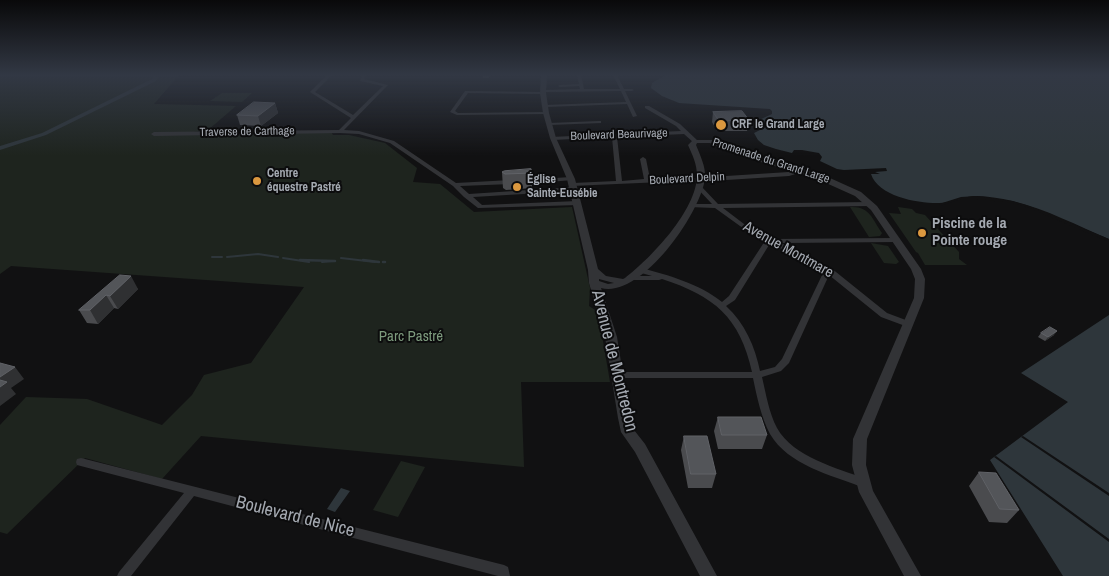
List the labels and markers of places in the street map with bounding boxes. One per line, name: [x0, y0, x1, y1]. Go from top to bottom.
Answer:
marker: CRF le Grand Large: [714, 118, 728, 132]
place label: CRF le Grand Large: [732, 118, 824, 132]
place label: Centre équestre Pastré: [267, 167, 341, 195]
place label: Église Sainte-Eusébie: [527, 173, 598, 201]
marker: Centre équestre Pastré: [251, 175, 263, 187]
marker: Église Sainte-Eusébie: [511, 181, 523, 193]
place label: Piscine de la Pointe rouge: [932, 215, 1007, 250]
marker: Piscine de la Pointe rouge: [916, 227, 928, 239]

